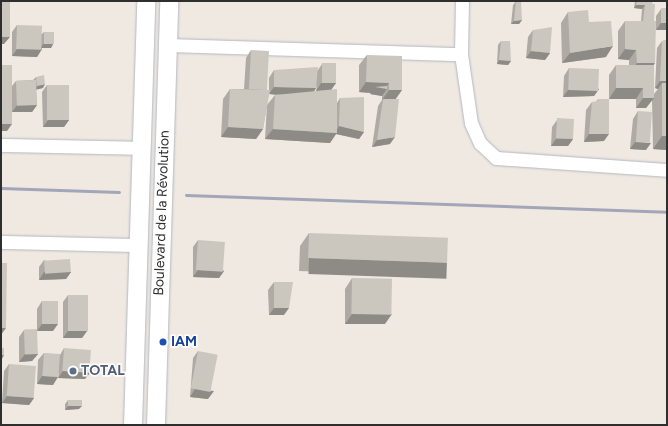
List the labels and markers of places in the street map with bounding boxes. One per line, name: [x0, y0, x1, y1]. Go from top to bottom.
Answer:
place label: IAM: [171, 334, 197, 350]
marker: IAM: [158, 337, 168, 347]
place label: TOTAL: [81, 363, 125, 379]
marker: TOTAL: [68, 366, 78, 376]

